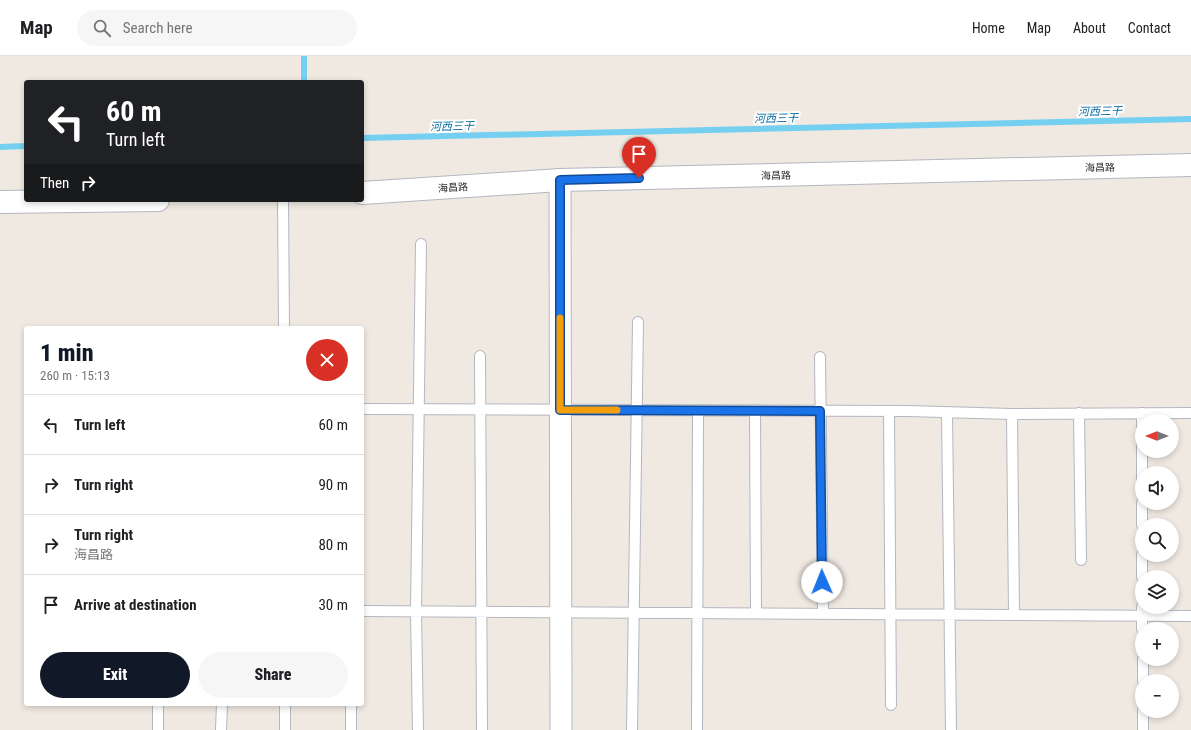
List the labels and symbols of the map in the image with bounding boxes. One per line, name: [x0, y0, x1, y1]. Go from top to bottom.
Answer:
water label: 河西三干: [1078, 105, 1124, 118]
water label: 河西三干: [754, 112, 800, 125]
water label: 河西三干: [430, 120, 476, 133]
pin: [622, 137, 656, 178]
street label: 海昌路: [1085, 162, 1115, 173]
street label: 海昌路: [761, 170, 791, 181]
street label: 海昌路: [438, 181, 468, 194]
north arrow: [1135, 414, 1179, 458]
position arrow: [801, 561, 843, 603]

